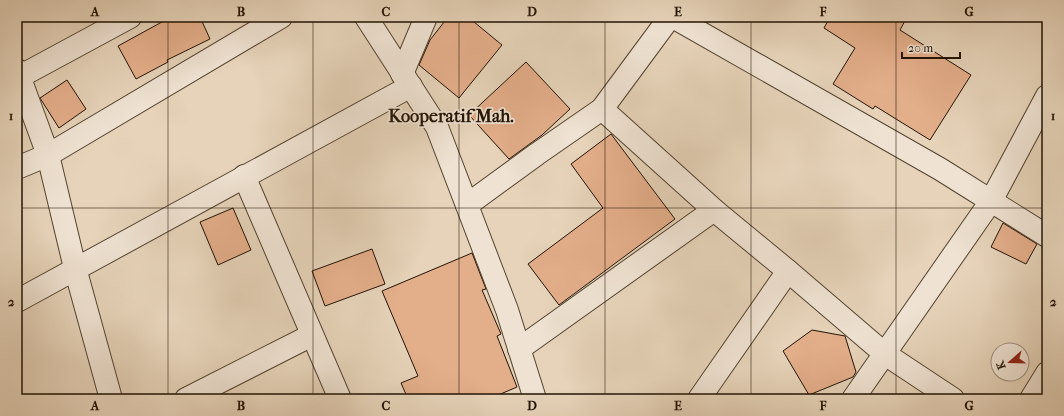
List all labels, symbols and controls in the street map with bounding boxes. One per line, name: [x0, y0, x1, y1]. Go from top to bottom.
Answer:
text: A: [90, 4, 100, 19]
text: B: [237, 4, 246, 19]
text: C: [382, 4, 391, 19]
text: D: [527, 4, 537, 19]
text: E: [674, 4, 682, 19]
text: F: [819, 4, 827, 19]
text: G: [964, 4, 974, 19]
scale bar: [902, 34, 960, 60]
text: 20 m: [908, 41, 933, 55]
district label: Kooperatif Mah.: [388, 106, 514, 127]
text: 1: [9, 108, 14, 123]
text: 1: [1051, 108, 1056, 123]
text: 2: [8, 294, 15, 309]
text: 2: [1050, 294, 1057, 309]
north arrow: [990, 342, 1030, 382]
text: K: [993, 358, 1009, 371]
text: A: [90, 398, 100, 413]
text: B: [237, 398, 246, 413]
text: C: [382, 398, 391, 413]
text: D: [527, 398, 537, 413]
text: E: [674, 398, 682, 413]
text: F: [819, 398, 827, 413]
text: G: [964, 398, 974, 413]

